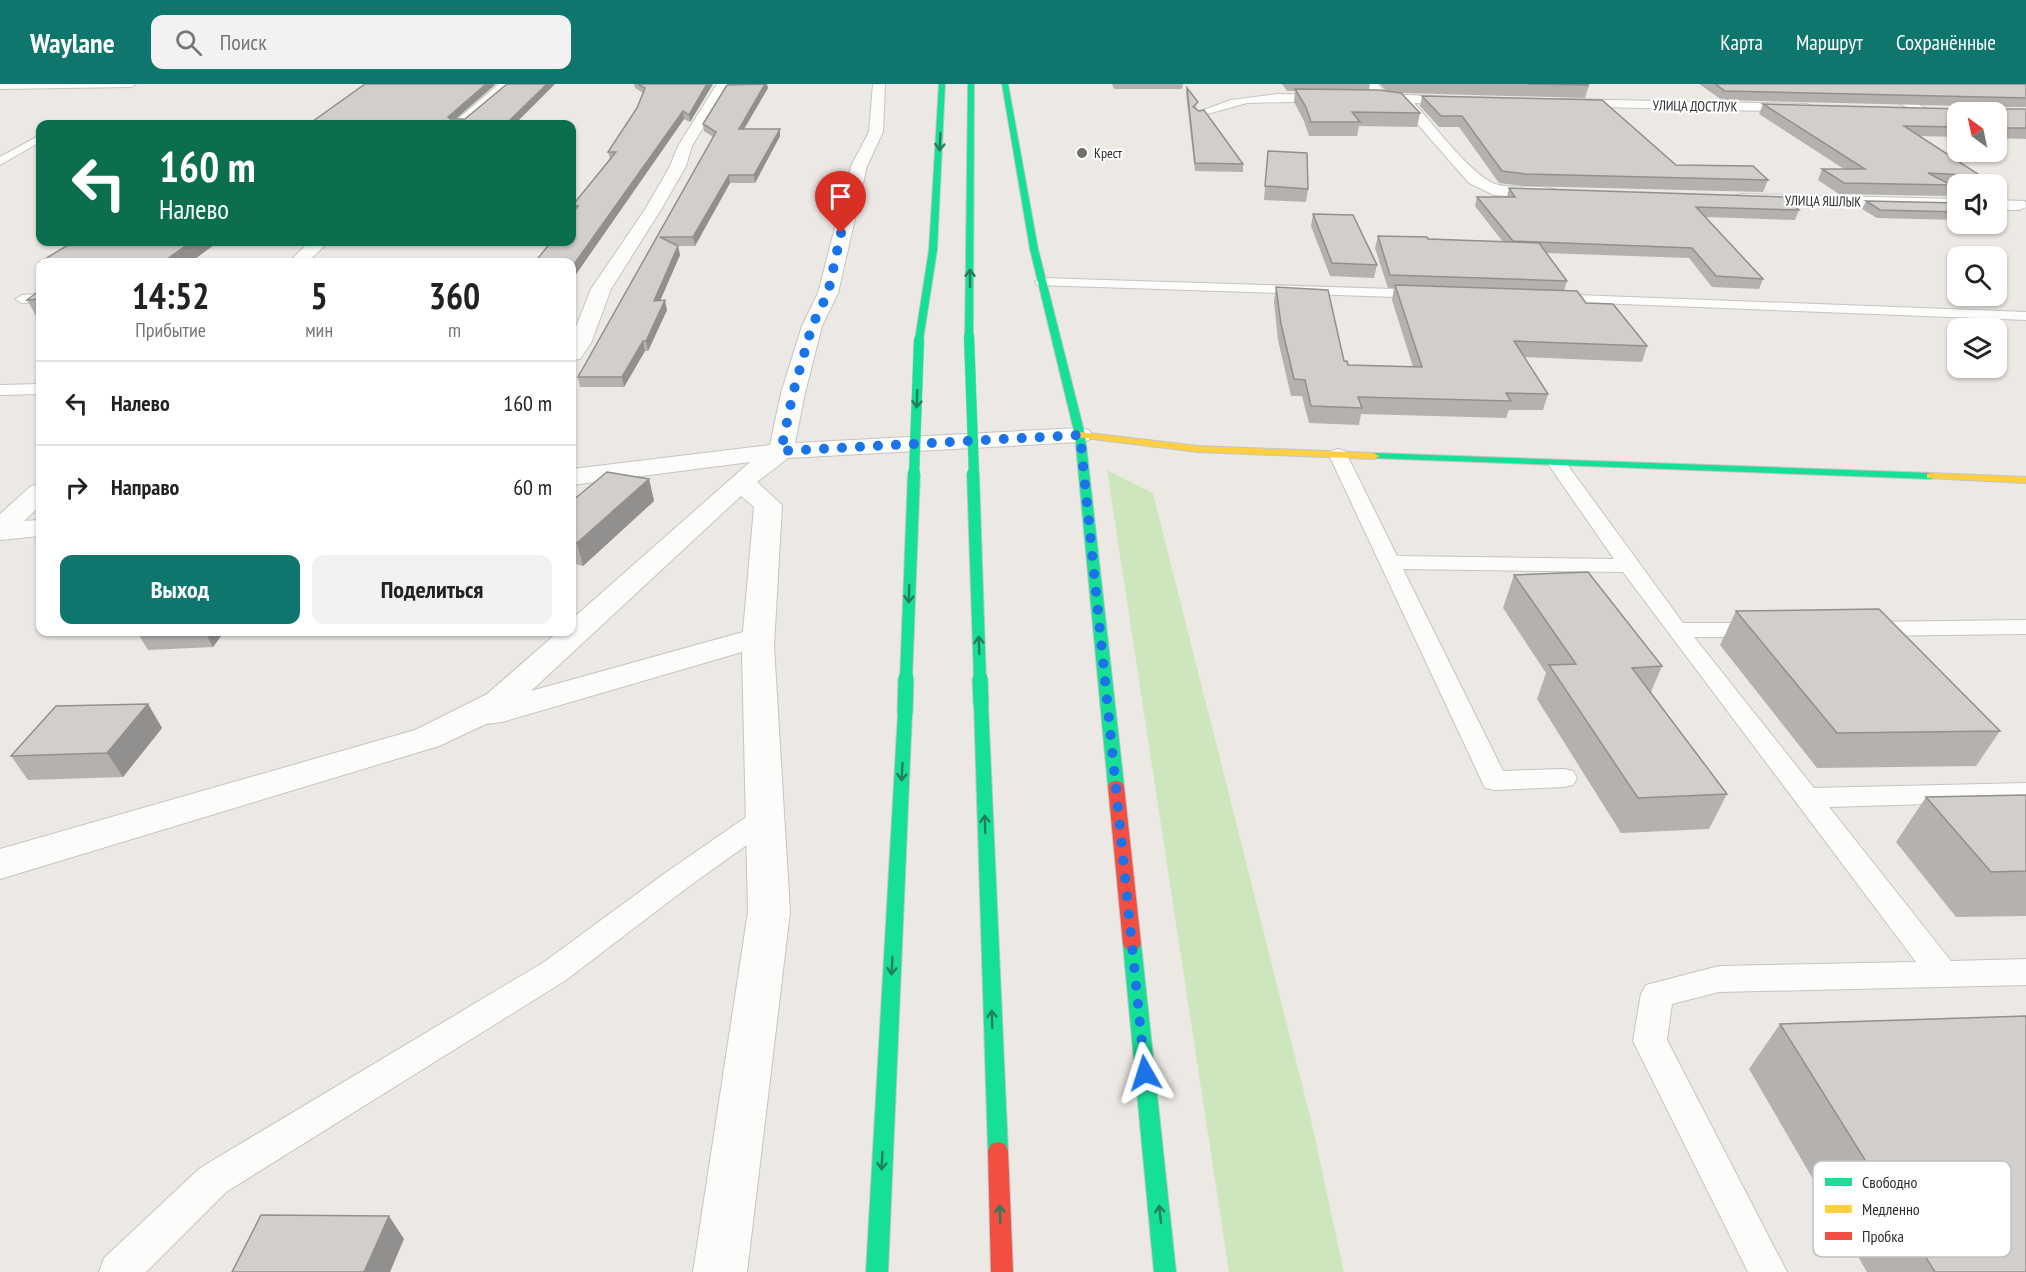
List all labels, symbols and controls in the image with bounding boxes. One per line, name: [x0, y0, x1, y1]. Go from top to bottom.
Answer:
search box: [151, 15, 571, 69]
text: Waylane: [30, 24, 115, 61]
icon: search: [172, 26, 205, 59]
text: Поиск: [220, 28, 267, 56]
text: Карта: [1720, 29, 1763, 56]
text: Маршрут: [1796, 29, 1863, 56]
text: Сохранённые: [1896, 29, 1996, 56]
street label: УЛИЦА ДОСТЛУК: [1652, 96, 1738, 116]
north arrow: [1947, 102, 2007, 162]
map controls: [1947, 102, 2007, 378]
one-way arrow: [934, 132, 945, 152]
text: 160 m: [159, 139, 256, 194]
icon: left: [60, 144, 138, 222]
place label: Крест: [1094, 144, 1123, 162]
marker: Крест: [1075, 146, 1089, 160]
pin: [815, 171, 866, 233]
button: sound: [1947, 174, 2007, 234]
icon: arrive: [824, 180, 857, 213]
street label: УЛИЦА ЯШЛЫК: [1785, 191, 1862, 211]
text: Налево: [159, 192, 229, 226]
button: search: [1947, 246, 2007, 306]
one-way arrow: [964, 268, 975, 288]
text: 14:52: [132, 272, 210, 319]
text: 5: [311, 272, 328, 319]
text: 360: [429, 272, 480, 319]
text: Прибытие: [135, 317, 206, 343]
text: мин: [305, 317, 333, 343]
text: m: [448, 317, 461, 343]
button: layers: [1947, 318, 2007, 378]
icon: left: [60, 387, 93, 420]
one-way arrow: [911, 388, 922, 408]
text: Налево: [111, 389, 170, 417]
text: 160 m: [503, 389, 552, 417]
icon: right: [60, 471, 93, 504]
text: Направо: [111, 473, 179, 501]
text: 60 m: [513, 473, 552, 501]
button: Выход: [60, 555, 300, 624]
button: Поделиться: [312, 555, 552, 624]
one-way arrow: [904, 583, 915, 603]
one-way arrow: [973, 636, 985, 656]
one-way arrow: [896, 761, 907, 781]
one-way arrow: [979, 814, 991, 834]
one-way arrow: [886, 956, 897, 976]
one-way arrow: [986, 1009, 998, 1029]
position arrow: [1113, 1041, 1177, 1105]
one-way arrow: [877, 1151, 888, 1171]
legend: [1813, 1161, 2011, 1257]
text: Свободно: [1862, 1172, 1917, 1192]
text: Медленно: [1862, 1199, 1920, 1219]
one-way arrow: [994, 1204, 1005, 1224]
one-way arrow: [1154, 1204, 1165, 1224]
text: Пробка: [1862, 1226, 1904, 1246]

